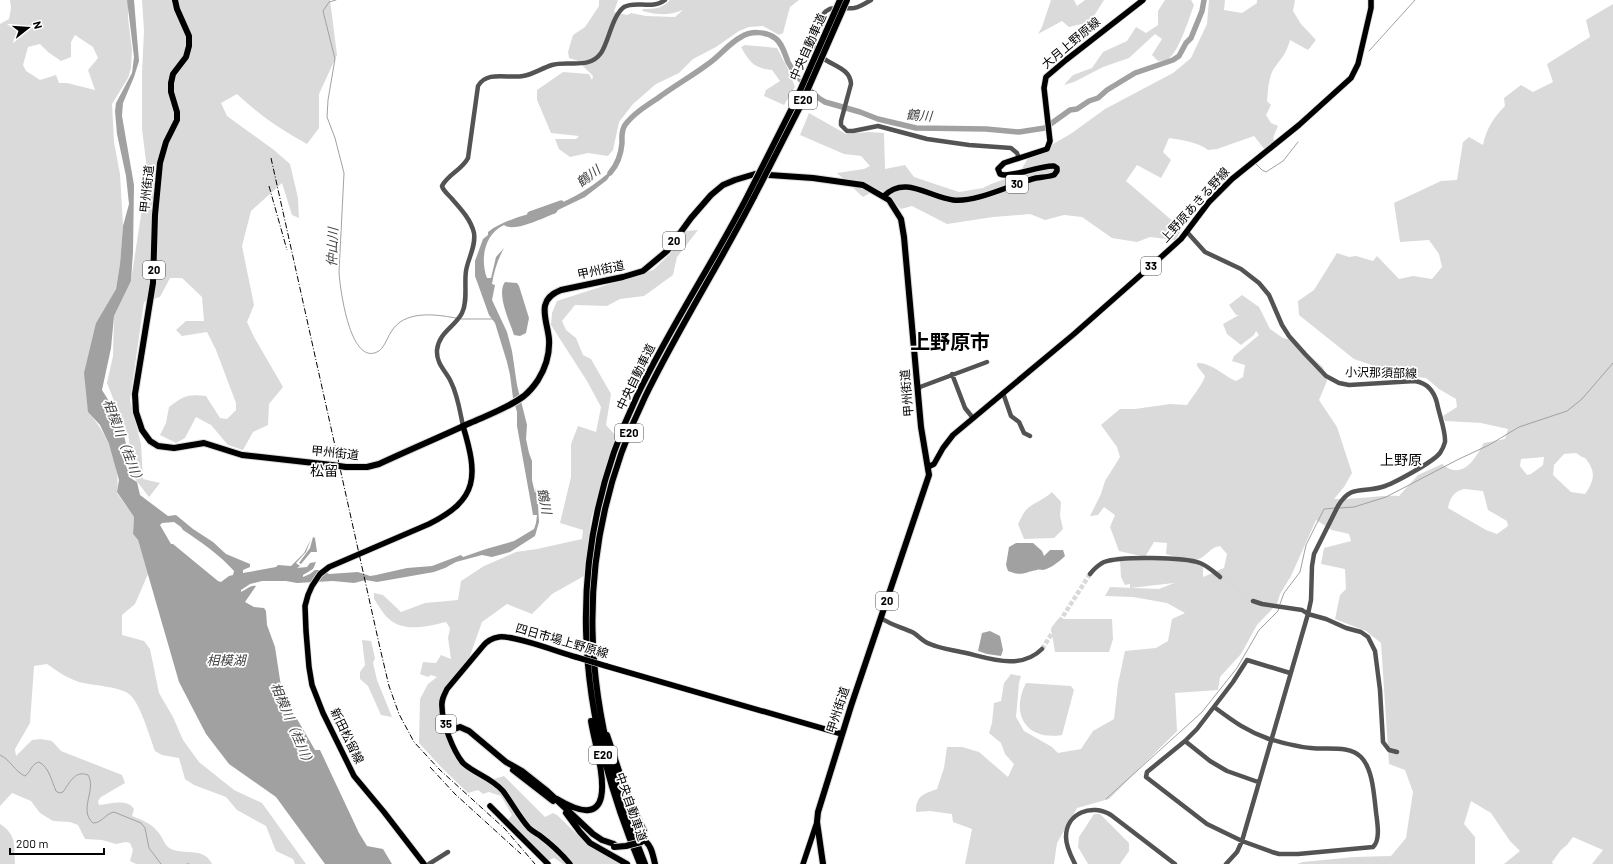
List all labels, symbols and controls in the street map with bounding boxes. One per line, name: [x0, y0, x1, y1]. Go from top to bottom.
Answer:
north arrow: [8, 8, 48, 48]
street label: 中央自動車道: [786, 11, 828, 82]
street label: 大月上野原線: [1038, 14, 1102, 71]
text: N: [31, 20, 45, 30]
road number: E20: [789, 91, 817, 109]
water label: 鶴川: [905, 106, 935, 124]
water label: 鶴川: [573, 161, 605, 190]
street label: 甲州街道: [137, 164, 155, 214]
street label: 上野原あきる野線: [1157, 164, 1231, 245]
road number: 30: [1006, 175, 1028, 193]
water label: 仲山川: [323, 225, 341, 267]
road number: 20: [663, 232, 685, 250]
street label: 甲州街道: [576, 257, 626, 281]
road number: 33: [1141, 257, 1161, 275]
road number: 20: [143, 261, 165, 279]
district label: 上野原市: [910, 329, 990, 353]
street label: 中央自動車道: [613, 341, 657, 412]
street label: 小沢那須部線: [1345, 364, 1417, 380]
street label: 甲州街道: [897, 369, 915, 418]
water label: 相模川（桂川）: [100, 397, 148, 487]
road number: E20: [615, 424, 643, 442]
street label: 甲州街道: [310, 443, 360, 461]
district label: 上野原: [1380, 451, 1422, 468]
district label: 松留: [310, 462, 338, 479]
water label: 鶴川: [535, 487, 556, 517]
road number: 20: [876, 592, 898, 610]
street label: 四日市場上野原線: [514, 620, 610, 660]
water label: 相模湖: [206, 652, 247, 668]
water label: 相模川（桂川）: [268, 680, 318, 770]
street label: 甲州街道: [823, 685, 851, 735]
street label: 新田松留線: [328, 706, 367, 766]
road number: 35: [436, 715, 456, 733]
road number: E20: [589, 746, 617, 764]
street label: 中央自動車道: [614, 770, 650, 843]
scale bar: [10, 830, 104, 856]
text: 200 m: [16, 836, 48, 850]

